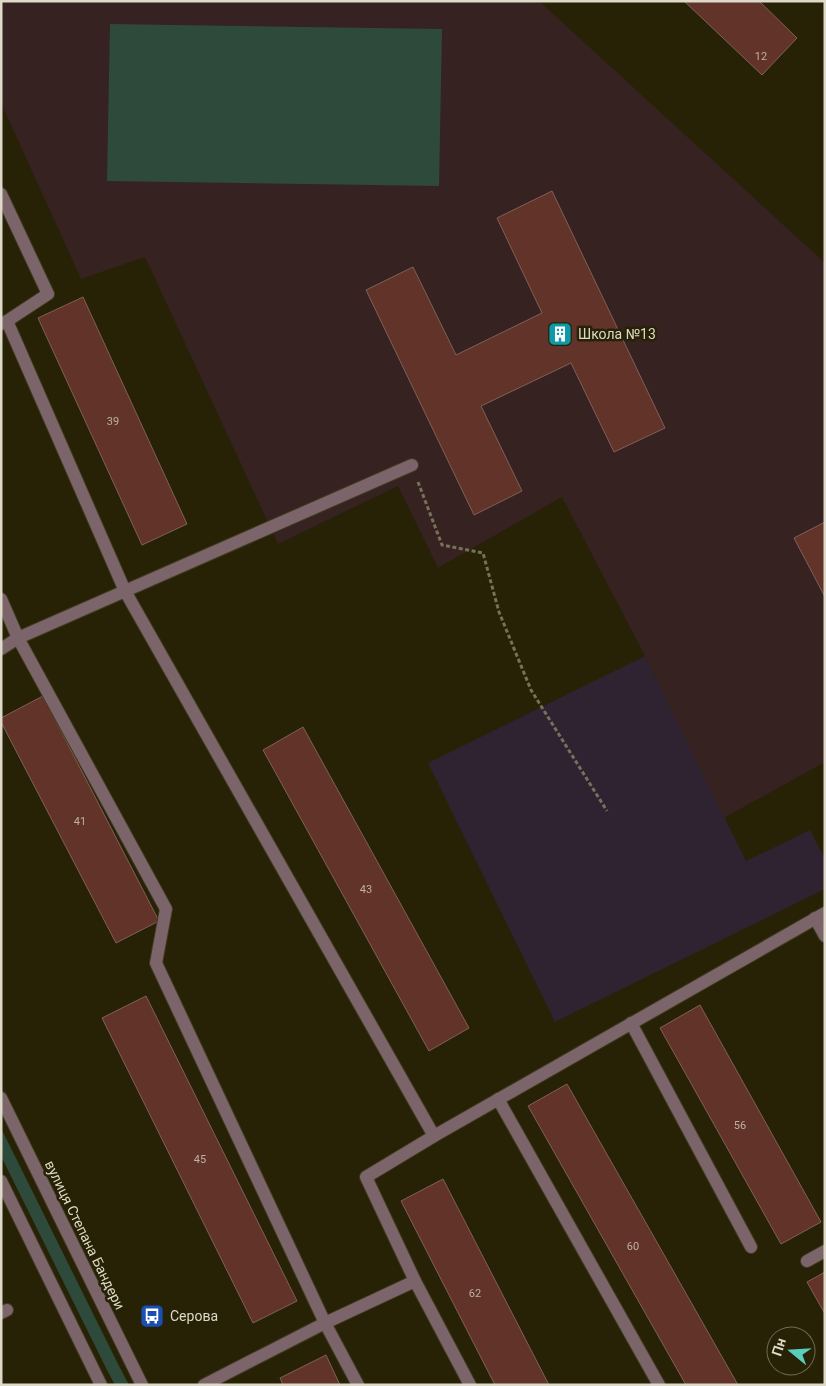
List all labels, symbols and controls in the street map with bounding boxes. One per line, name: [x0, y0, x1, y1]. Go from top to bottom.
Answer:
house number: 12: [755, 50, 767, 63]
building icon: Школа №13: [547, 321, 573, 347]
place label: Школа №13: [578, 326, 656, 342]
house number: 39: [107, 415, 119, 428]
house number: 41: [74, 815, 86, 828]
house number: 43: [360, 883, 372, 896]
house number: 56: [734, 1119, 746, 1132]
house number: 45: [194, 1153, 206, 1166]
street label: вулиця Степана Бандери: [42, 1158, 128, 1312]
house number: 60: [627, 1240, 639, 1253]
house number: 62: [469, 1287, 481, 1300]
bus stop icon: Серова: [139, 1303, 165, 1329]
place label: Серова: [170, 1308, 218, 1324]
north arrow: [766, 1326, 816, 1376]
text: Пн: [768, 1336, 789, 1358]

